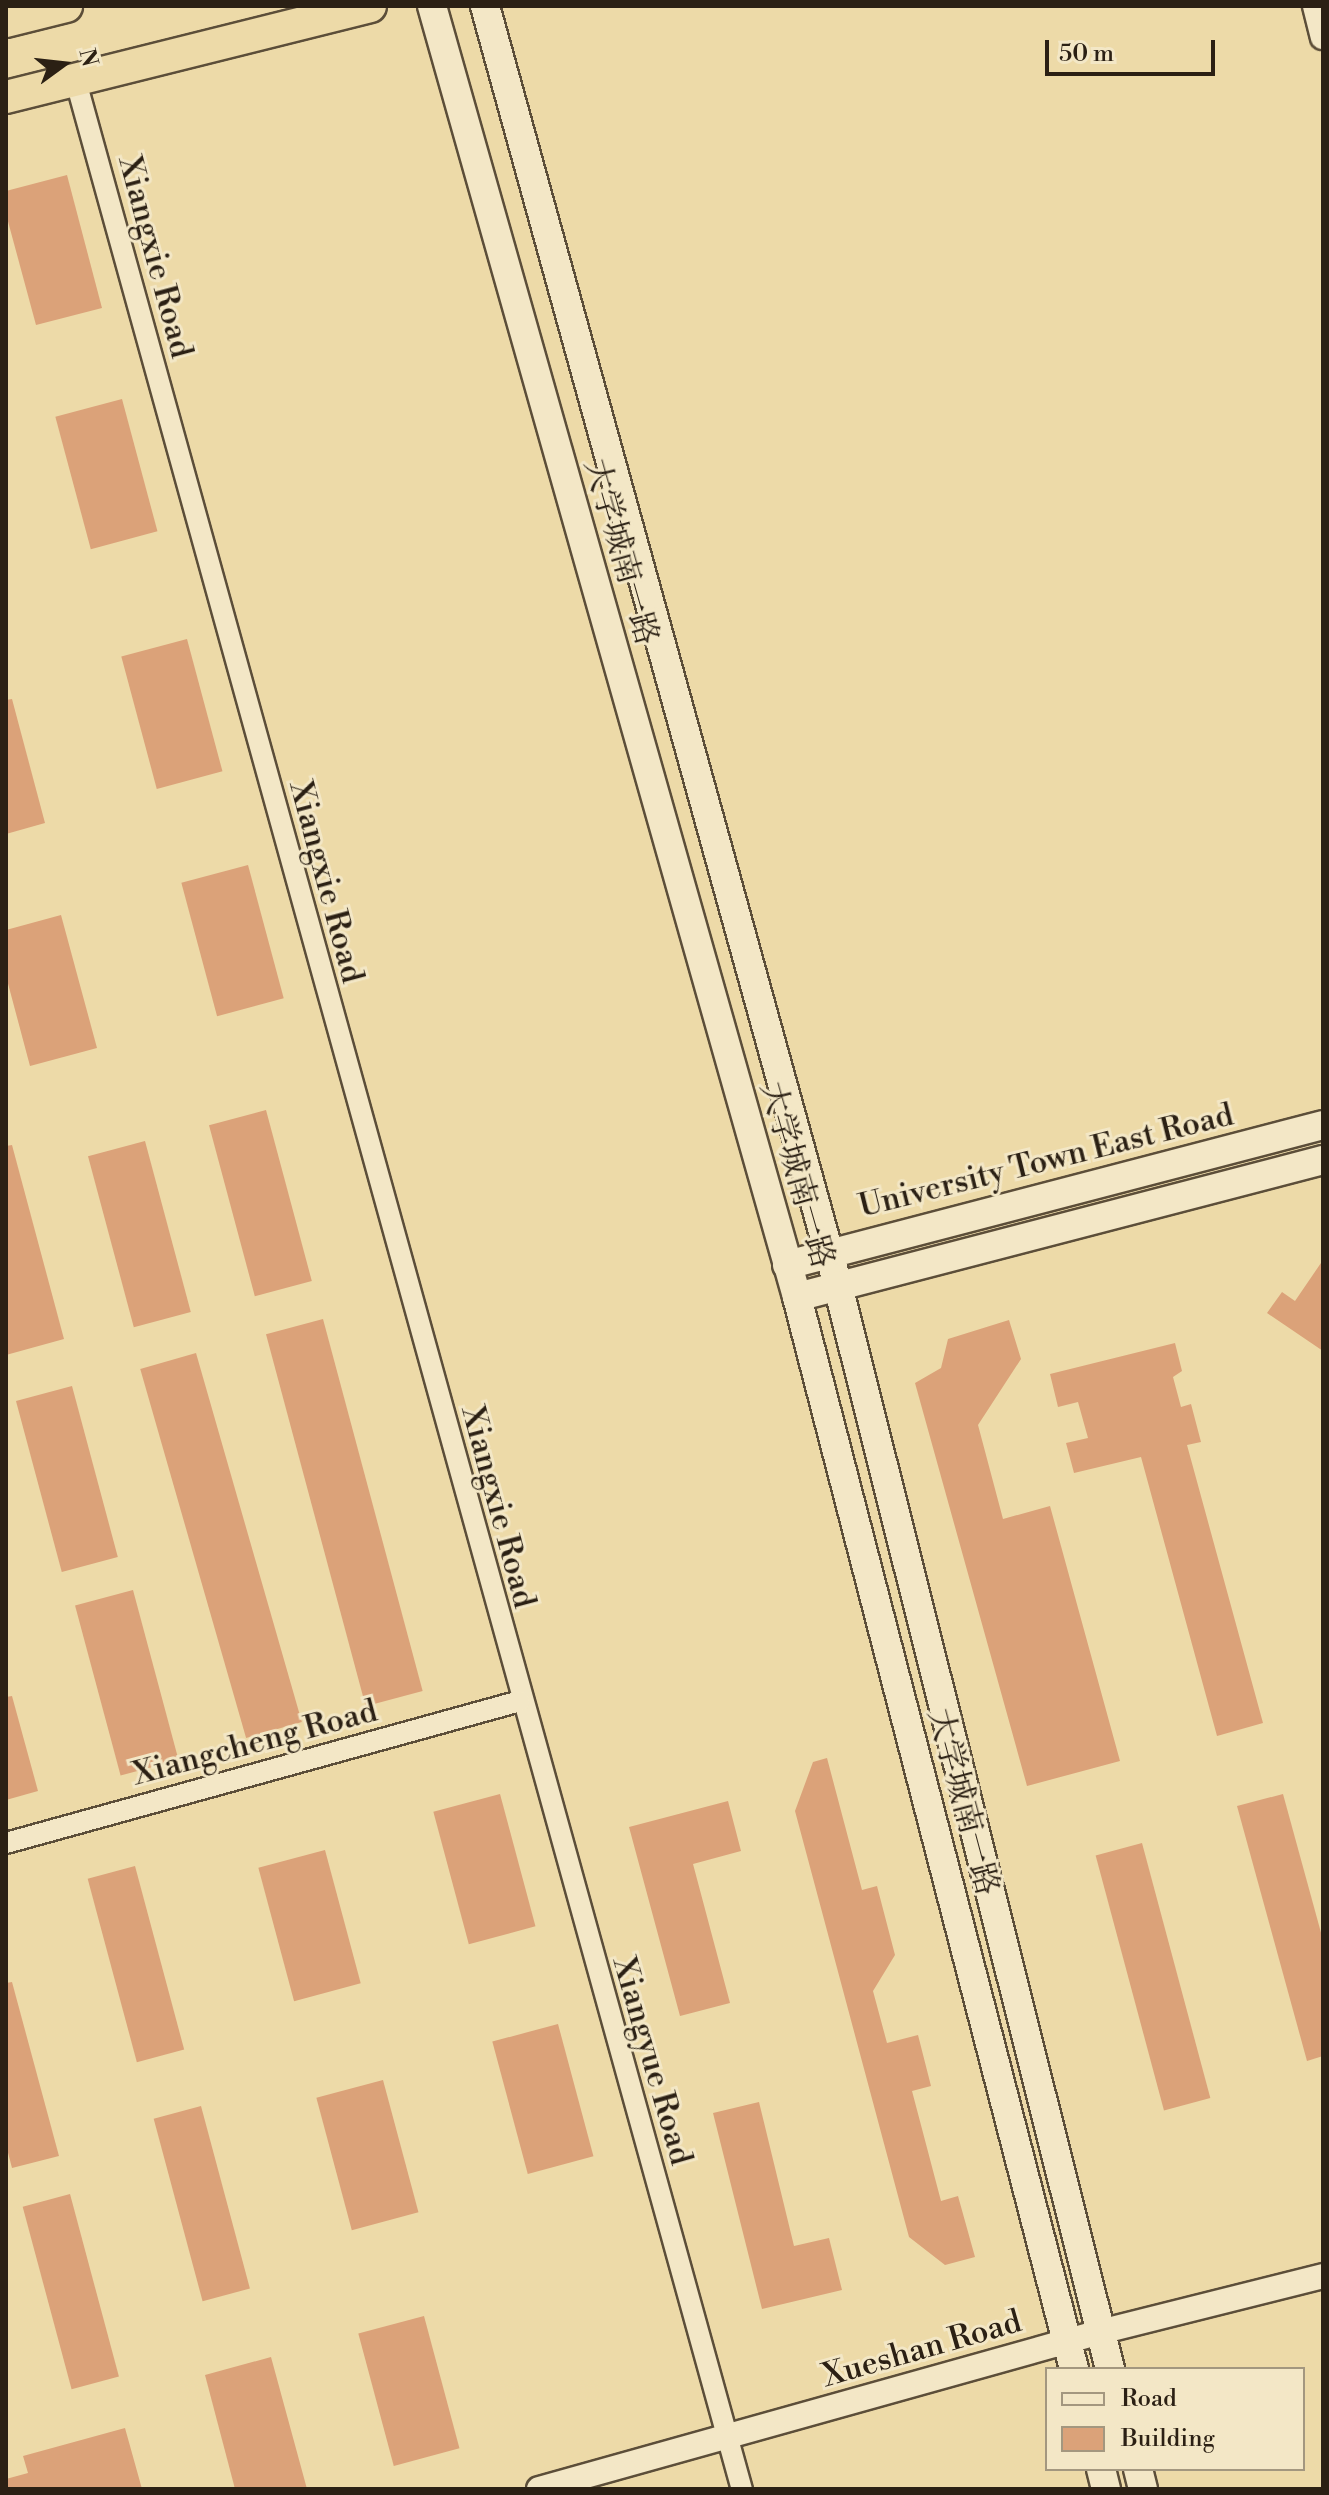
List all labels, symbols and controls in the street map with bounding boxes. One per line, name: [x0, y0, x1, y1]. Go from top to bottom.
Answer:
north arrow: [24, 24, 104, 104]
scale bar: [1049, 24, 1219, 74]
text: 50 m: [1059, 39, 1114, 69]
text: N: [72, 46, 103, 70]
street label: Xiangxie Road: [110, 152, 200, 362]
street label: 大学城南一路: [576, 454, 666, 650]
street label: Xiangxie Road: [281, 777, 371, 987]
street label: 大学城南一路: [752, 1077, 842, 1273]
street label: University Town East Road: [855, 1096, 1237, 1226]
street label: Xiangxie Road: [453, 1402, 543, 1612]
street label: Xiangcheng Road: [129, 1692, 381, 1794]
street label: 大学城南一路: [920, 1704, 1006, 1900]
street label: Xiangyue Road: [604, 1953, 700, 2169]
street label: Xueshan Road: [818, 2302, 1026, 2396]
legend: [1045, 2367, 1305, 2471]
text: Road: [1121, 2384, 1177, 2414]
text: Building: [1121, 2424, 1215, 2454]

